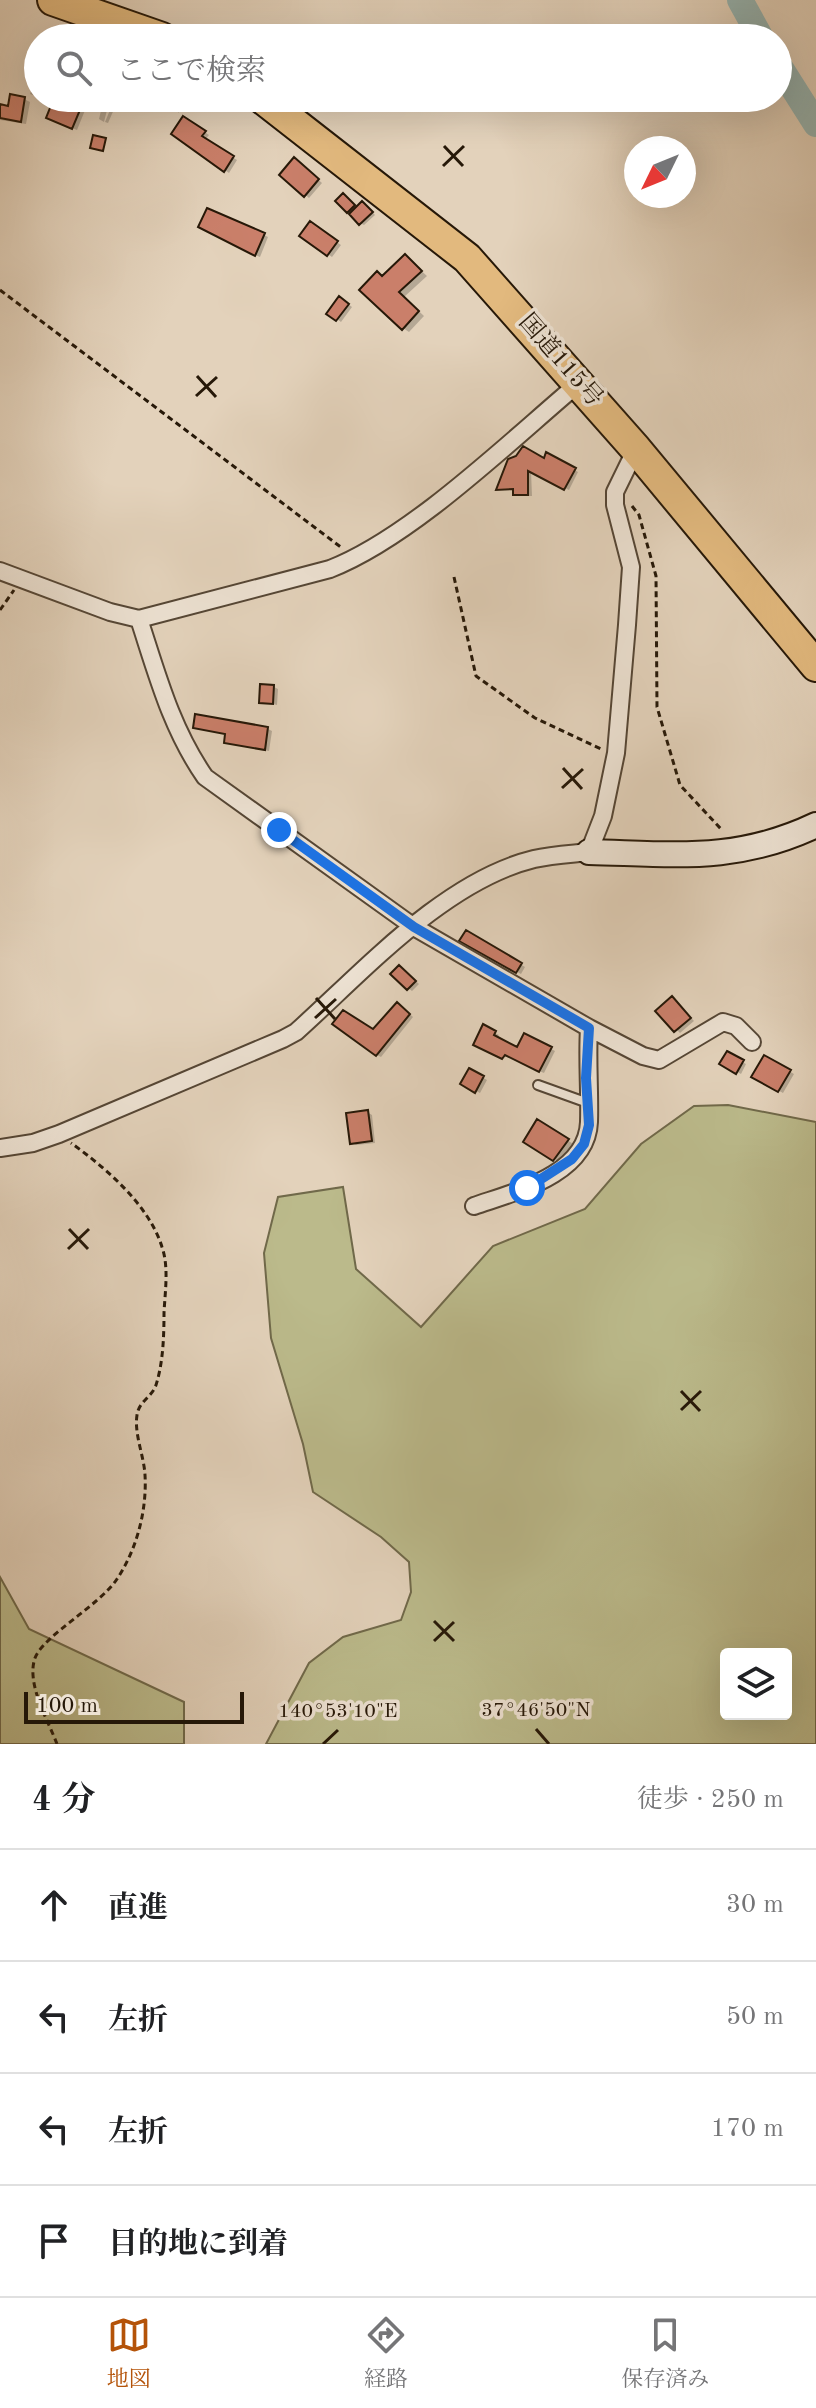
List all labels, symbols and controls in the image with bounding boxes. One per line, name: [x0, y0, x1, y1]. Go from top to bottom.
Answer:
search box: [24, 24, 792, 112]
icon: search: [52, 46, 96, 90]
text: ここで検索: [116, 57, 266, 87]
north arrow: [624, 136, 696, 208]
street label: 国道115号: [514, 308, 609, 412]
route end: [261, 812, 297, 848]
route start: [509, 1170, 545, 1206]
map controls: [720, 1648, 792, 1720]
button: layers: [720, 1648, 792, 1720]
scale bar: [24, 1688, 244, 1724]
text: 100 m: [36, 1695, 98, 1717]
text: 37°46'50"N: [481, 1701, 591, 1721]
text: 140°53'10"E: [278, 1702, 398, 1722]
text: 4 分: [32, 1784, 95, 1818]
text: 徒歩 · 250 m: [637, 1787, 784, 1813]
icon: ahead: [32, 1883, 76, 1927]
text: 30 m: [726, 1892, 784, 1918]
text: 直進: [108, 1894, 168, 1924]
icon: left: [32, 1995, 76, 2039]
text: 50 m: [726, 2004, 784, 2030]
text: 左折: [108, 2006, 168, 2036]
icon: left: [32, 2107, 76, 2151]
text: 170 m: [711, 2116, 784, 2142]
text: 左折: [108, 2118, 168, 2148]
icon: arrive: [32, 2219, 76, 2263]
text: 目的地に到着: [108, 2230, 288, 2260]
tab: 地図: [107, 2313, 151, 2394]
tab: 経路: [364, 2313, 408, 2394]
tab: 保存済み: [621, 2313, 709, 2394]

